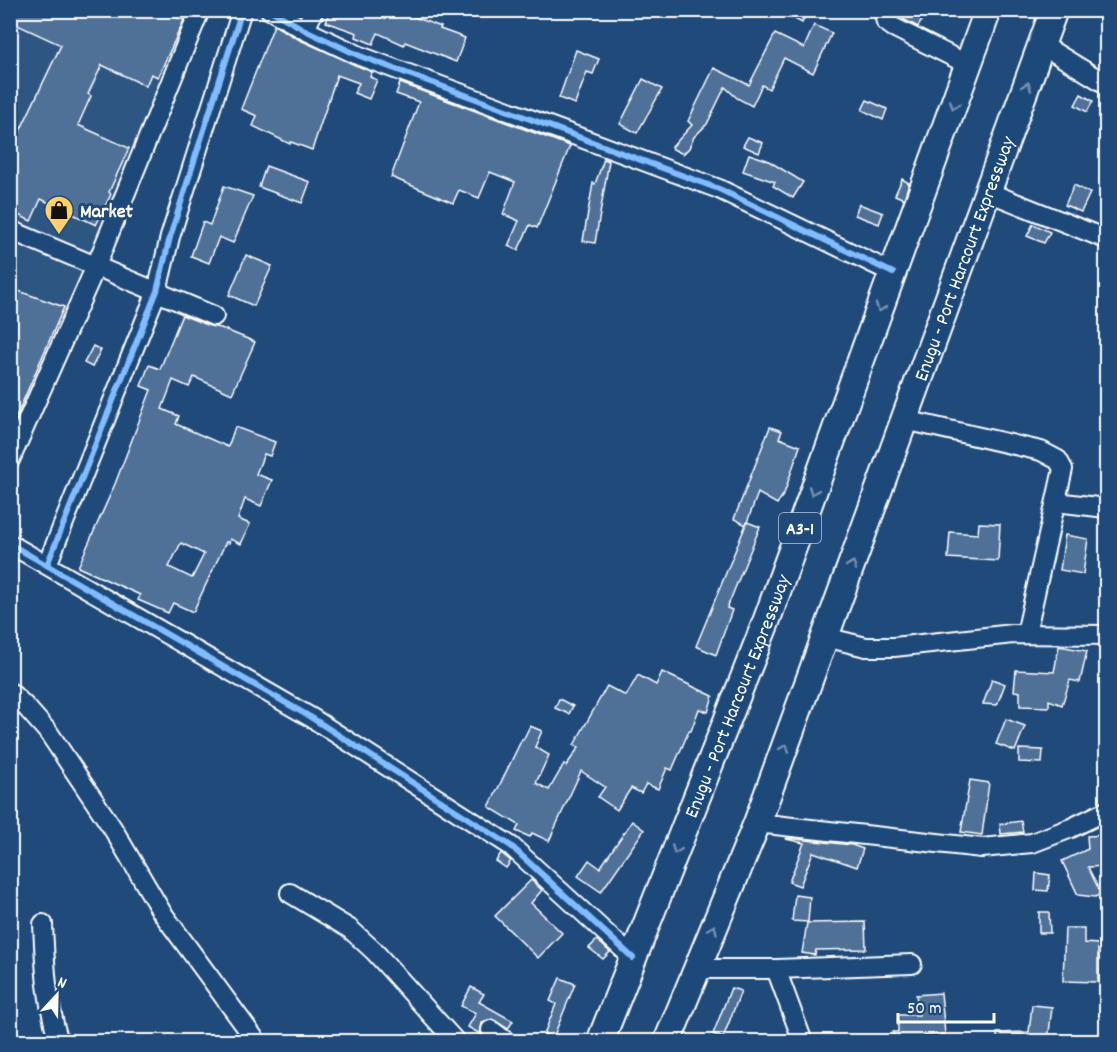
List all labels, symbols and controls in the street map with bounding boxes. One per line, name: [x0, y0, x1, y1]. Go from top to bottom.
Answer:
one-way arrow: [1020, 81, 1032, 92]
one-way arrow: [949, 99, 962, 110]
street label: Enugu - Port Harcourt Expressway: [909, 132, 1024, 386]
shop icon: Market: [43, 194, 75, 236]
place label: Market: [80, 199, 134, 227]
one-way arrow: [875, 302, 888, 313]
one-way arrow: [808, 485, 821, 496]
road number: A3-1: [779, 513, 821, 543]
one-way arrow: [844, 560, 857, 571]
street label: Enugu - Port Harcourt Expressway: [679, 570, 799, 823]
one-way arrow: [777, 743, 790, 754]
one-way arrow: [671, 843, 683, 854]
one-way arrow: [706, 924, 718, 935]
north arrow: [27, 965, 87, 1025]
text: N: [54, 971, 70, 996]
scale bar: [898, 986, 994, 1024]
text: 50 m: [907, 997, 942, 1022]

